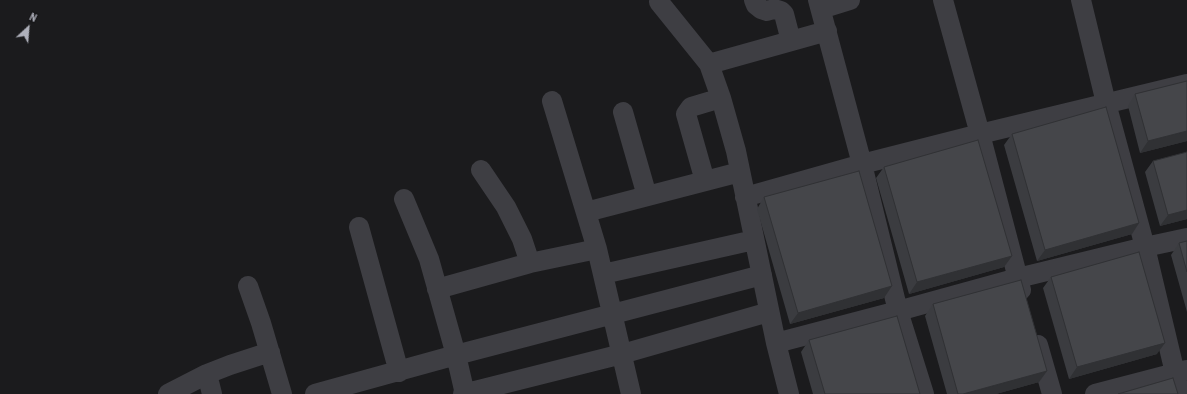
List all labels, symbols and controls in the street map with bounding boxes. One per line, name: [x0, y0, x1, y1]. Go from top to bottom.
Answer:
north arrow: [8, 8, 48, 48]
text: N: [27, 9, 39, 25]

